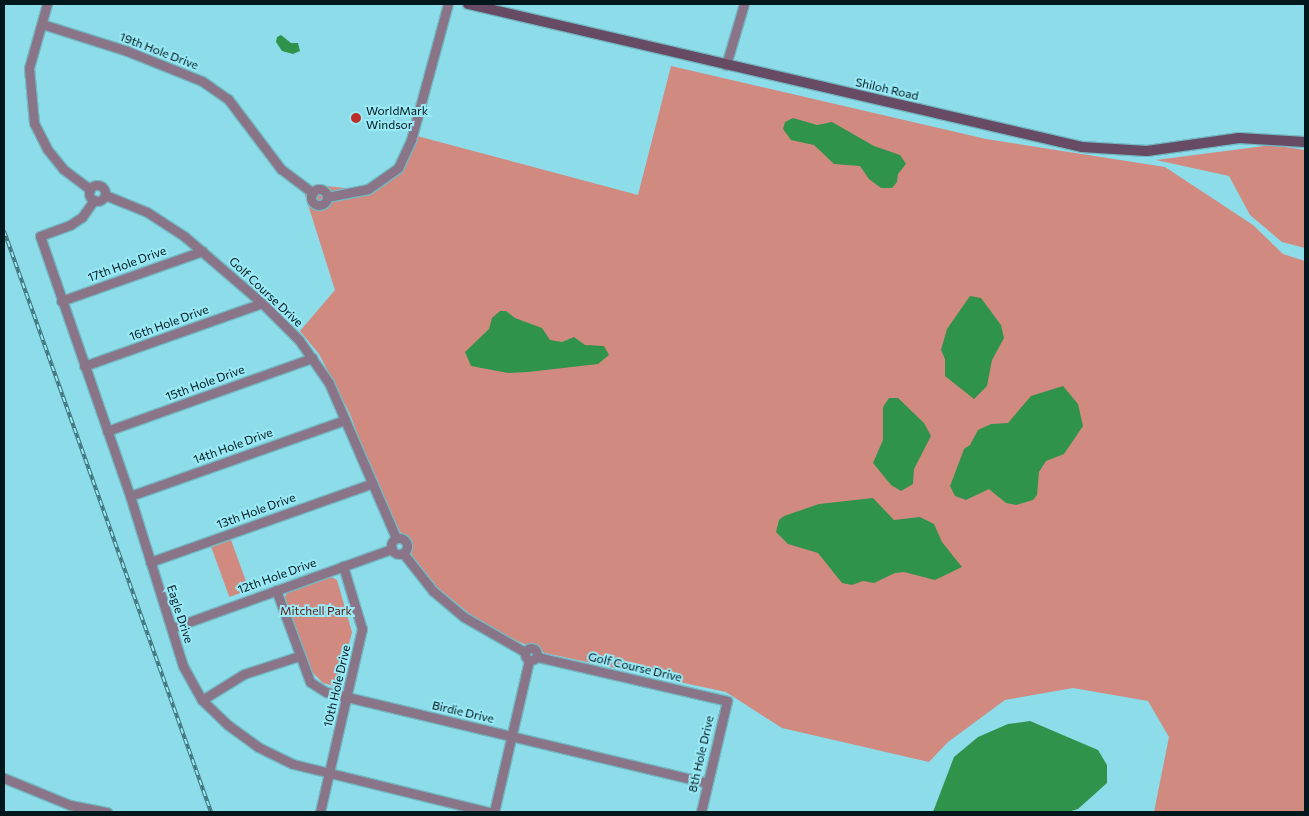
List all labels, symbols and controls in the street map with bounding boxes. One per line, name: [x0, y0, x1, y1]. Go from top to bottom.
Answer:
street label: 19th Hole Drive: [118, 29, 200, 73]
street label: Shiloh Road: [854, 75, 920, 103]
place label: WorldMark Windsor: [366, 104, 428, 132]
marker: WorldMark Windsor: [350, 112, 362, 124]
street label: 17th Hole Drive: [86, 243, 168, 285]
street label: Golf Course Drive: [226, 254, 306, 330]
street label: 16th Hole Drive: [127, 302, 211, 344]
street label: 15th Hole Drive: [164, 362, 246, 404]
street label: 14th Hole Drive: [191, 425, 275, 467]
street label: 13th Hole Drive: [215, 490, 297, 532]
street label: 12th Hole Drive: [236, 555, 318, 597]
street label: Eagle Drive: [164, 583, 196, 645]
park label: Mitchell Park: [280, 604, 352, 618]
street label: 10th Hole Drive: [321, 644, 353, 728]
street label: Golf Course Drive: [587, 649, 683, 685]
street label: Birdie Drive: [431, 698, 495, 726]
street label: 8th Hole Drive: [685, 714, 717, 794]

